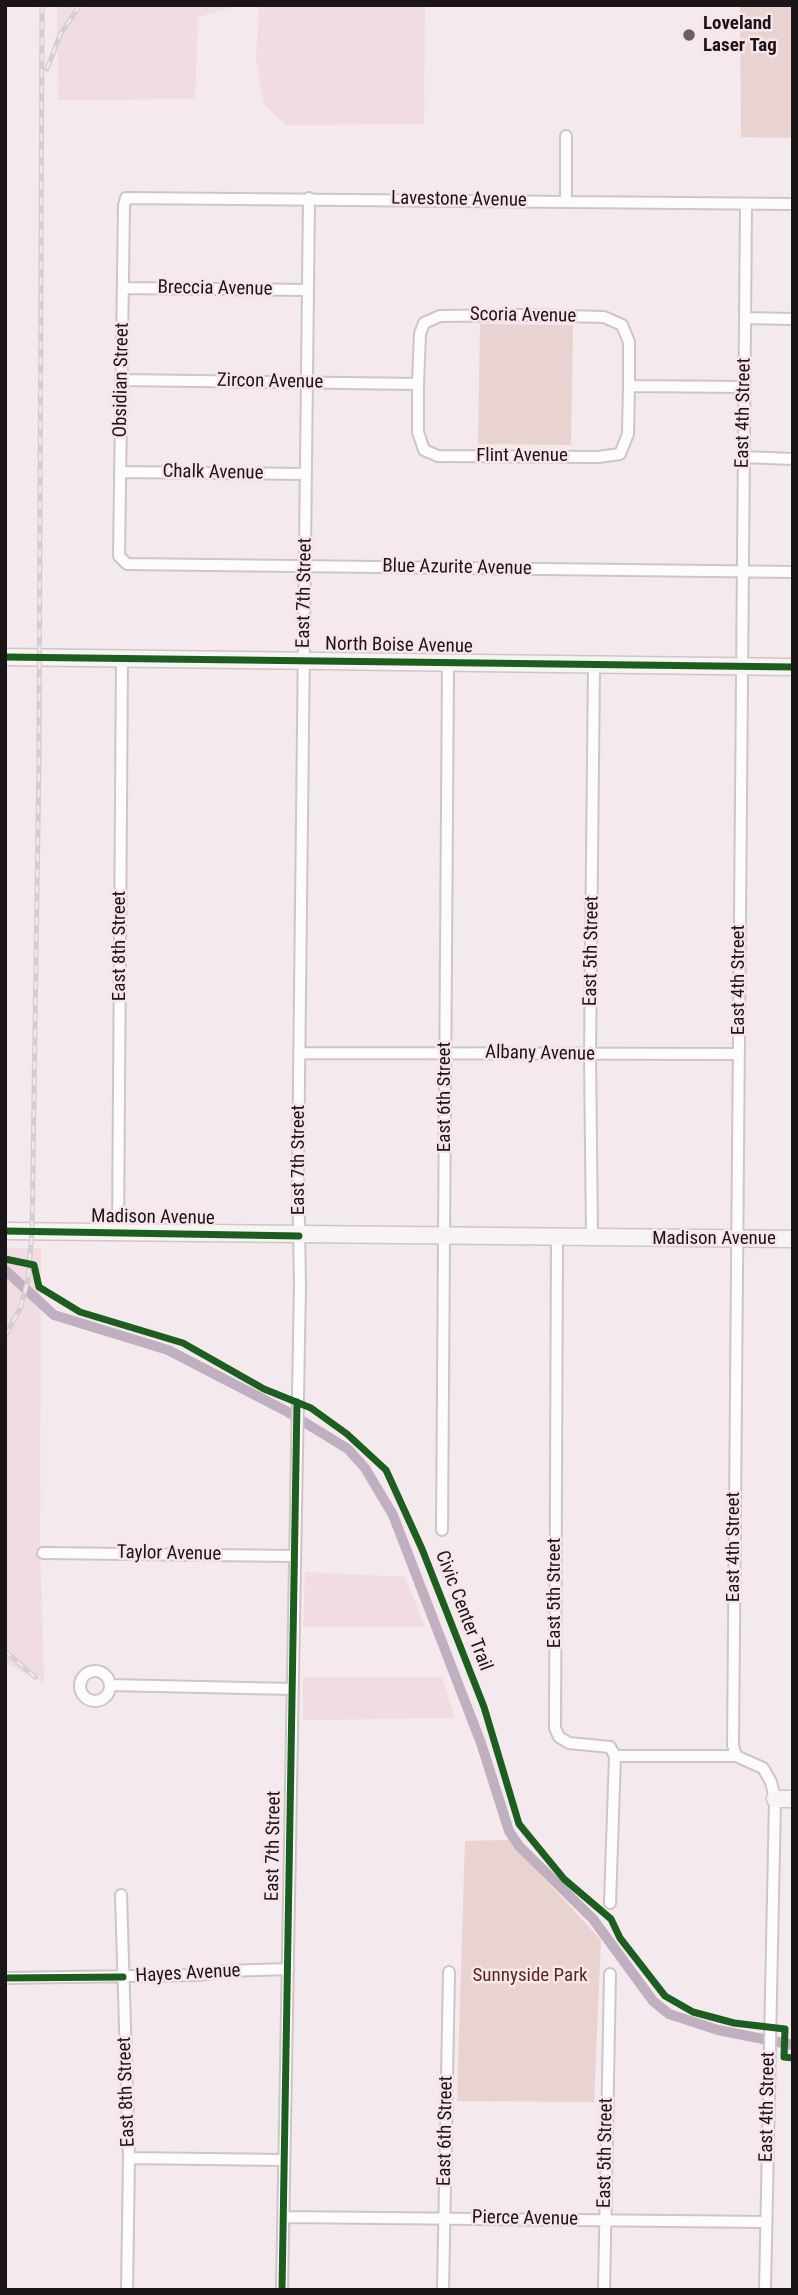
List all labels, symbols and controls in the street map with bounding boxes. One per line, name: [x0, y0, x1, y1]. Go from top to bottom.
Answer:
place label: Loveland Laser Tag: [703, 13, 777, 57]
marker: Loveland Laser Tag: [681, 27, 697, 43]
street label: Lavestone Avenue: [391, 187, 527, 213]
street label: Breccia Avenue: [157, 277, 273, 301]
street label: Scoria Avenue: [470, 304, 576, 328]
street label: Obsidian Street: [110, 322, 134, 438]
street label: East 4th Street: [732, 358, 756, 468]
street label: Zircon Avenue: [217, 370, 323, 394]
street label: Flint Avenue: [476, 445, 568, 467]
street label: Chalk Avenue: [162, 461, 264, 485]
street label: East 7th Street: [293, 538, 317, 648]
street label: Blue Azurite Avenue: [382, 555, 532, 581]
street label: North Boise Avenue: [325, 633, 473, 659]
street label: East 8th Street: [109, 891, 131, 1001]
street label: East 5th Street: [580, 896, 604, 1006]
street label: East 4th Street: [728, 925, 750, 1035]
street label: East 6th Street: [434, 1042, 456, 1152]
street label: Albany Avenue: [485, 1042, 595, 1066]
street label: East 7th Street: [288, 1105, 310, 1215]
street label: Madison Avenue: [91, 1206, 215, 1230]
street label: Madison Avenue: [652, 1228, 776, 1250]
street label: East 4th Street: [723, 1492, 745, 1602]
street label: East 5th Street: [544, 1538, 566, 1648]
street label: Taylor Avenue: [117, 1542, 221, 1566]
street label: Civic Center Trail: [430, 1548, 496, 1674]
street label: East 7th Street: [262, 1791, 286, 1901]
street label: Hayes Avenue: [135, 1960, 241, 1988]
park label: Sunnyside Park: [473, 1965, 587, 1987]
street label: East 8th Street: [114, 2037, 140, 2147]
street label: East 4th Street: [756, 2052, 780, 2162]
street label: East 6th Street: [434, 2076, 458, 2186]
street label: East 5th Street: [594, 2098, 618, 2208]
street label: Pierce Avenue: [472, 2207, 578, 2231]

